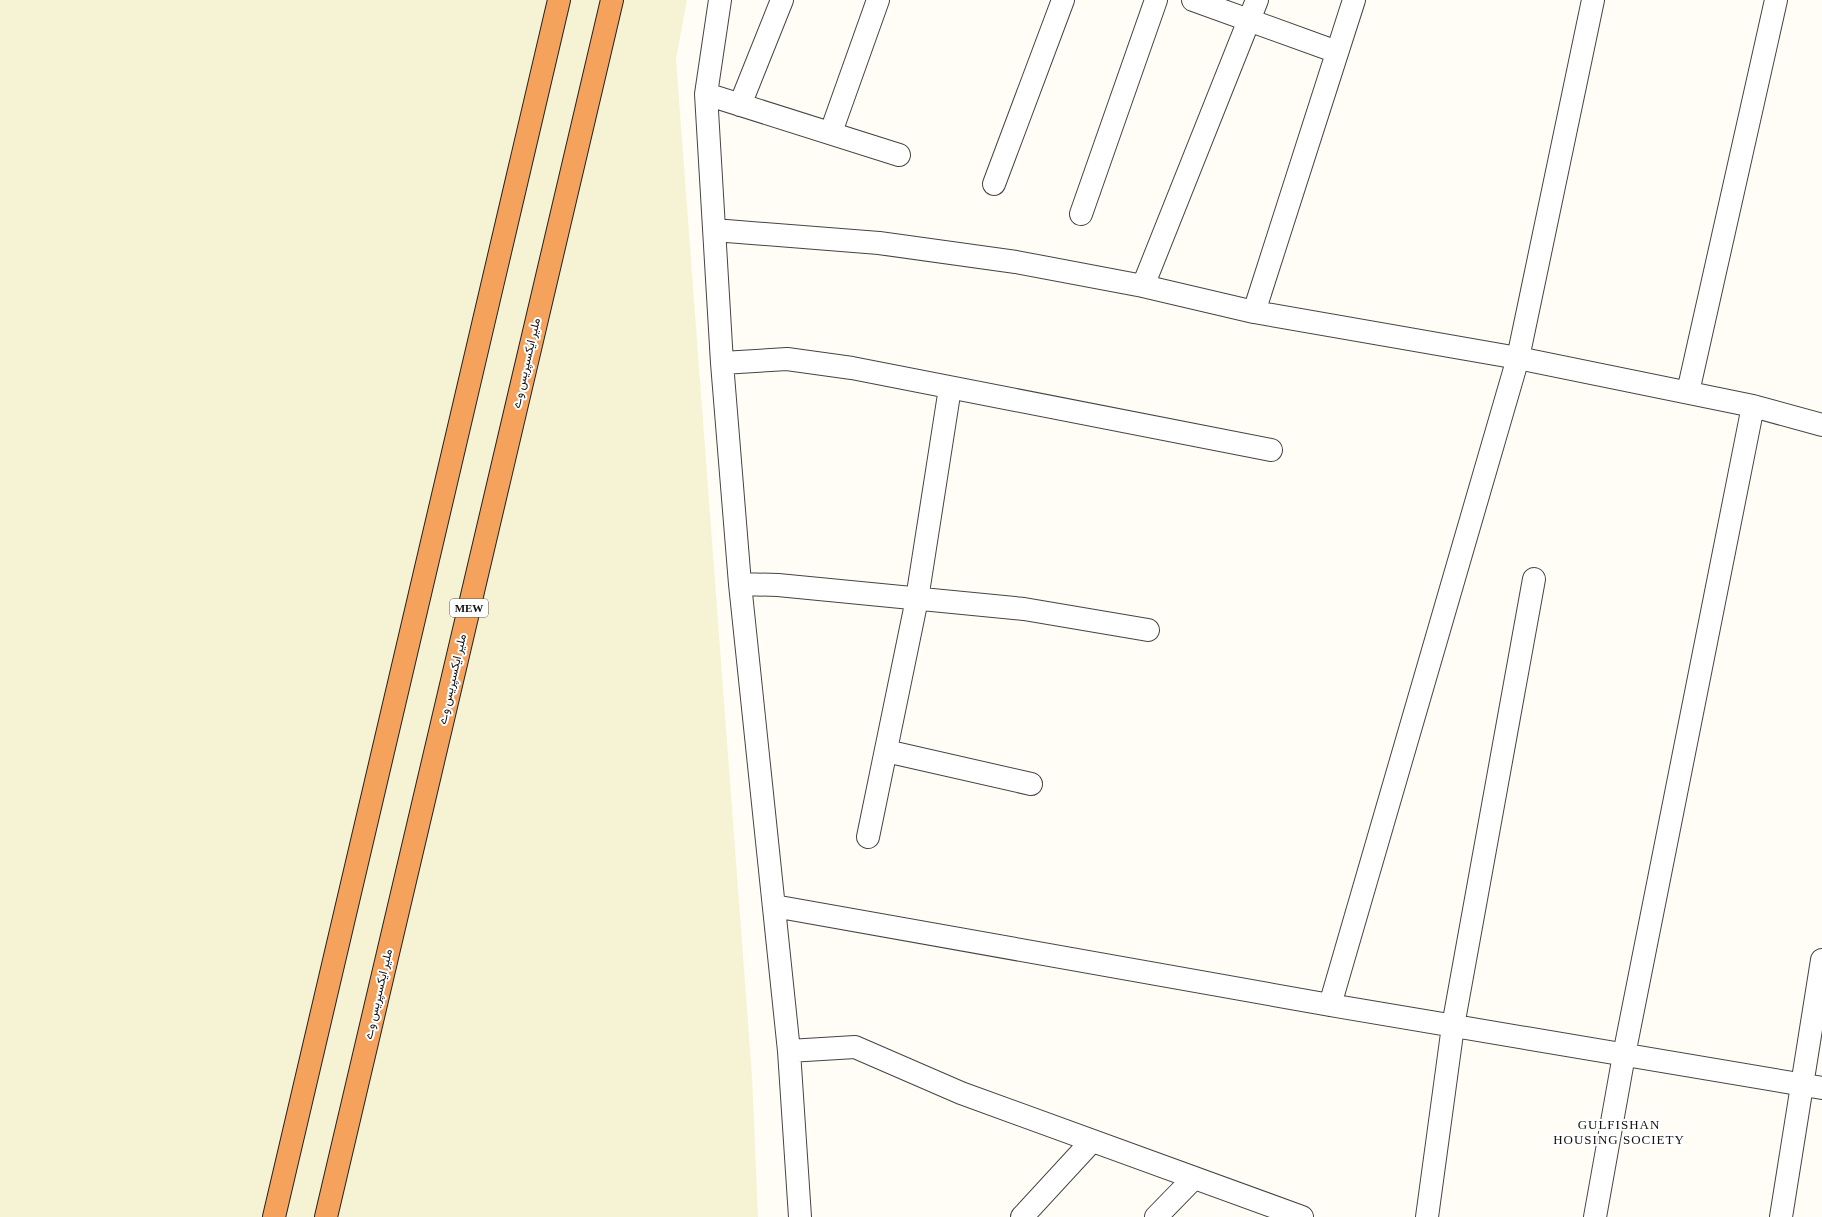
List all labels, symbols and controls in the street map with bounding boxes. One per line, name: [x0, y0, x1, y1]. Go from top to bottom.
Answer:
street label: ملیر ایکسپریس وے: [509, 316, 544, 410]
road number: MEW: [450, 599, 488, 617]
street label: ملیر ایکسپریس وے: [435, 632, 470, 726]
street label: ملیر ایکسپریس وے: [361, 947, 396, 1041]
district label: GULFISHAN HOUSING SOCIETY: [1553, 1117, 1685, 1147]

